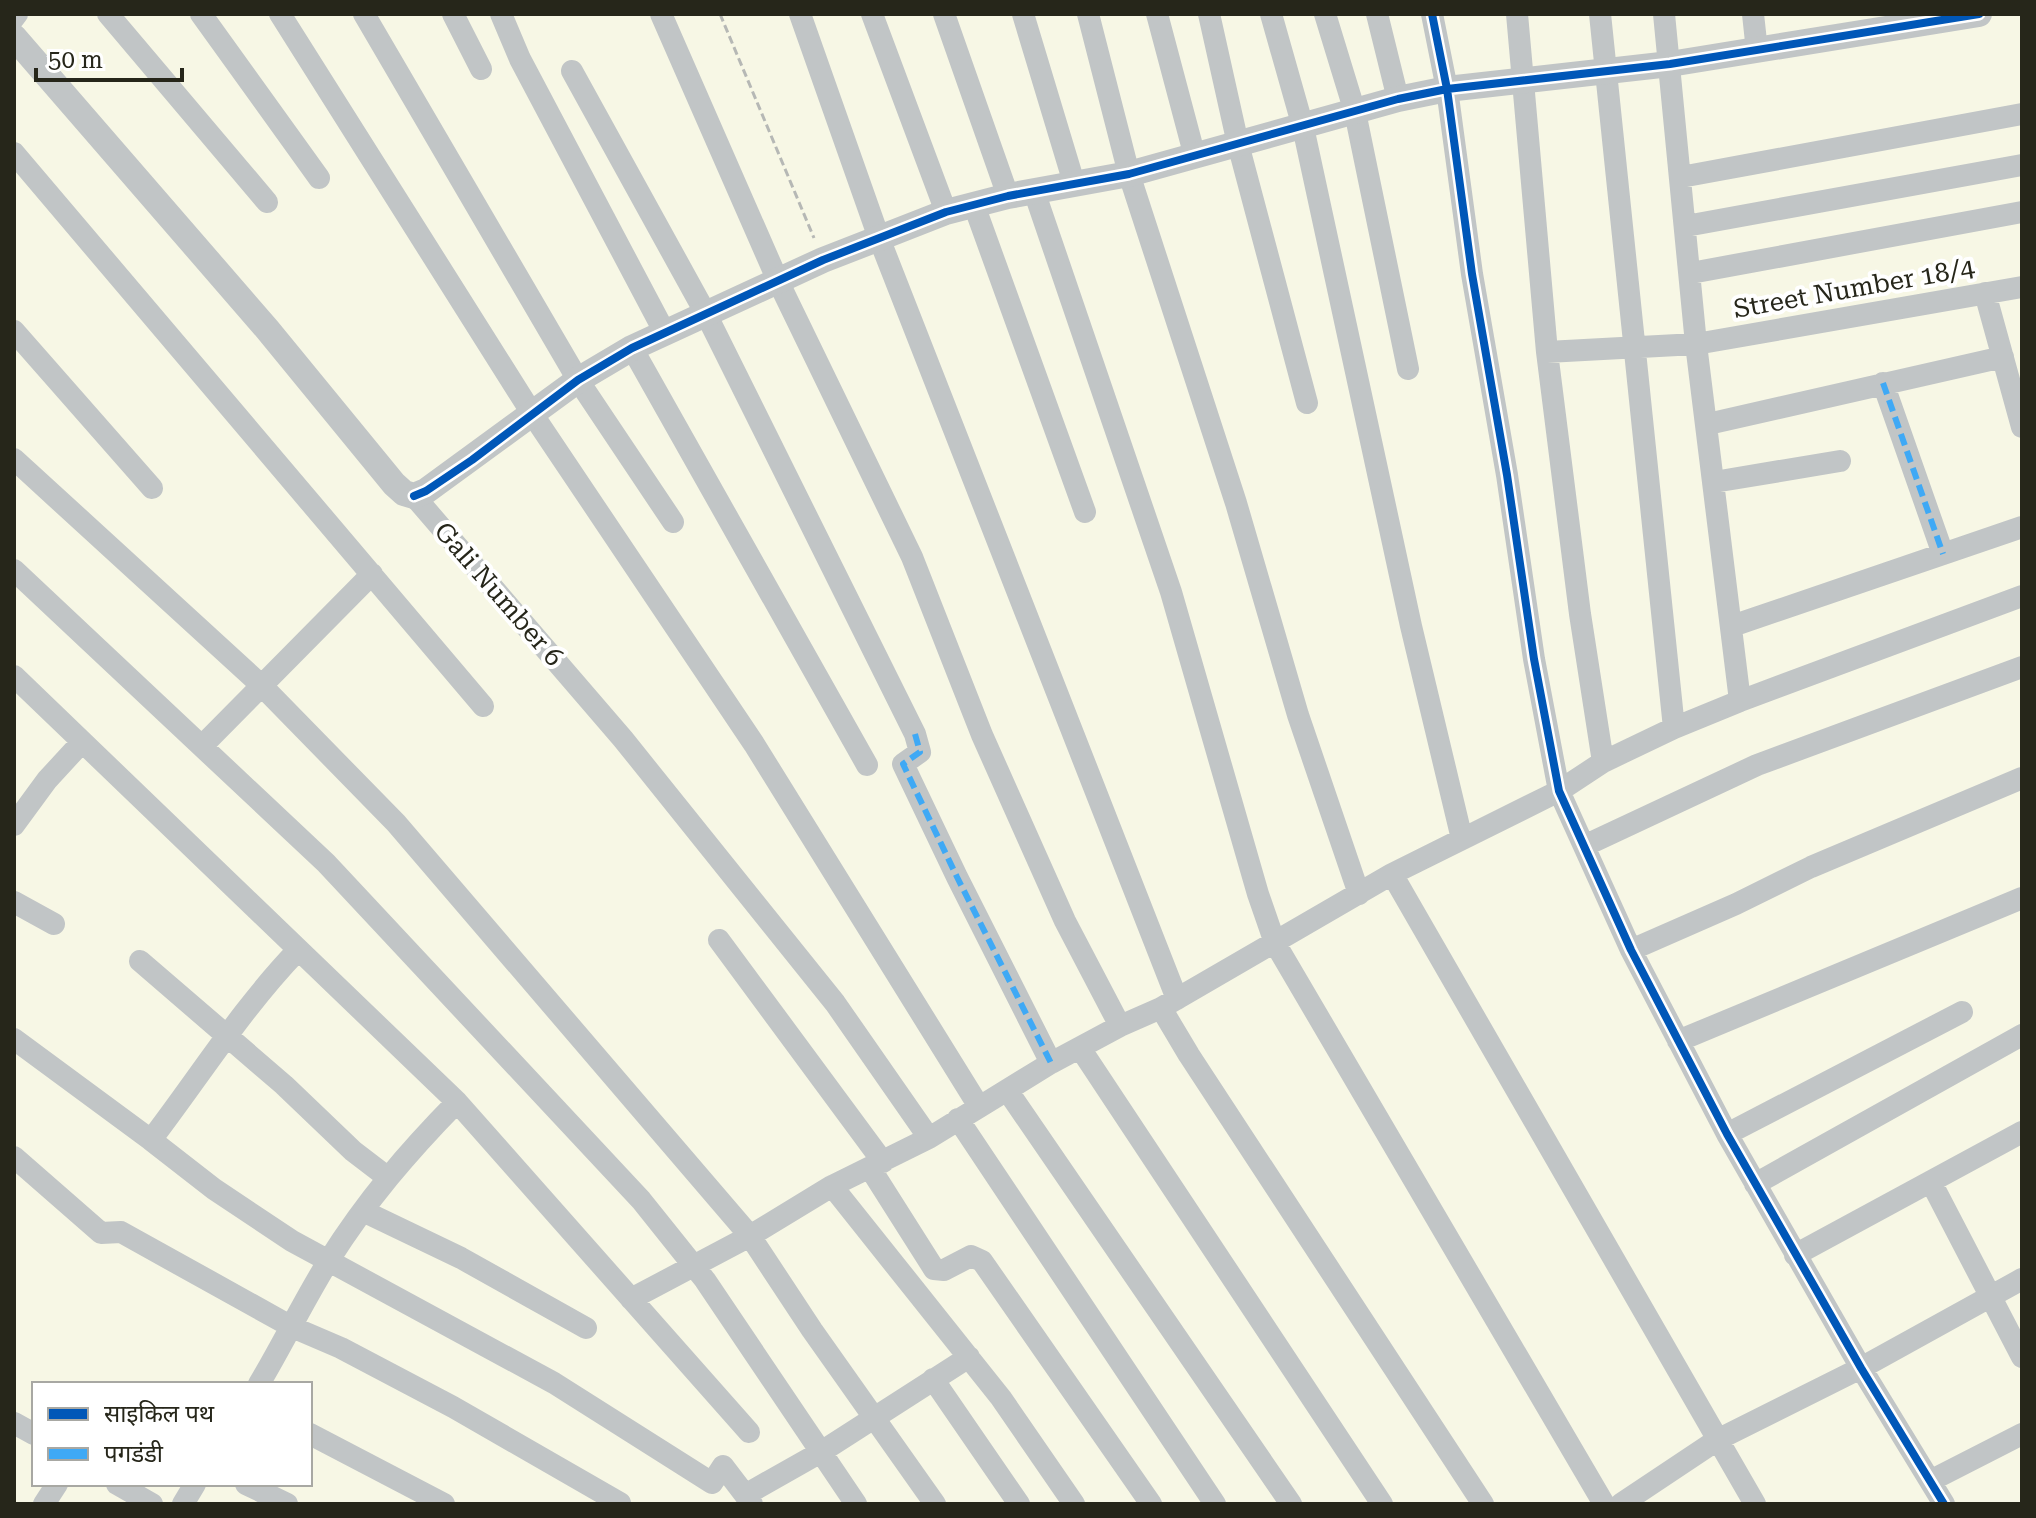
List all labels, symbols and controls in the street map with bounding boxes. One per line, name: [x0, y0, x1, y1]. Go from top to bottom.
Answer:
scale bar: [36, 32, 182, 82]
text: 50 m: [48, 46, 103, 74]
street label: Street Number 18/4: [1731, 252, 1977, 324]
street label: Gali Number 6: [428, 516, 570, 672]
legend: [32, 1382, 312, 1486]
text: साइकिल पथ: [104, 1400, 215, 1428]
text: पगडंडी: [104, 1440, 164, 1468]

